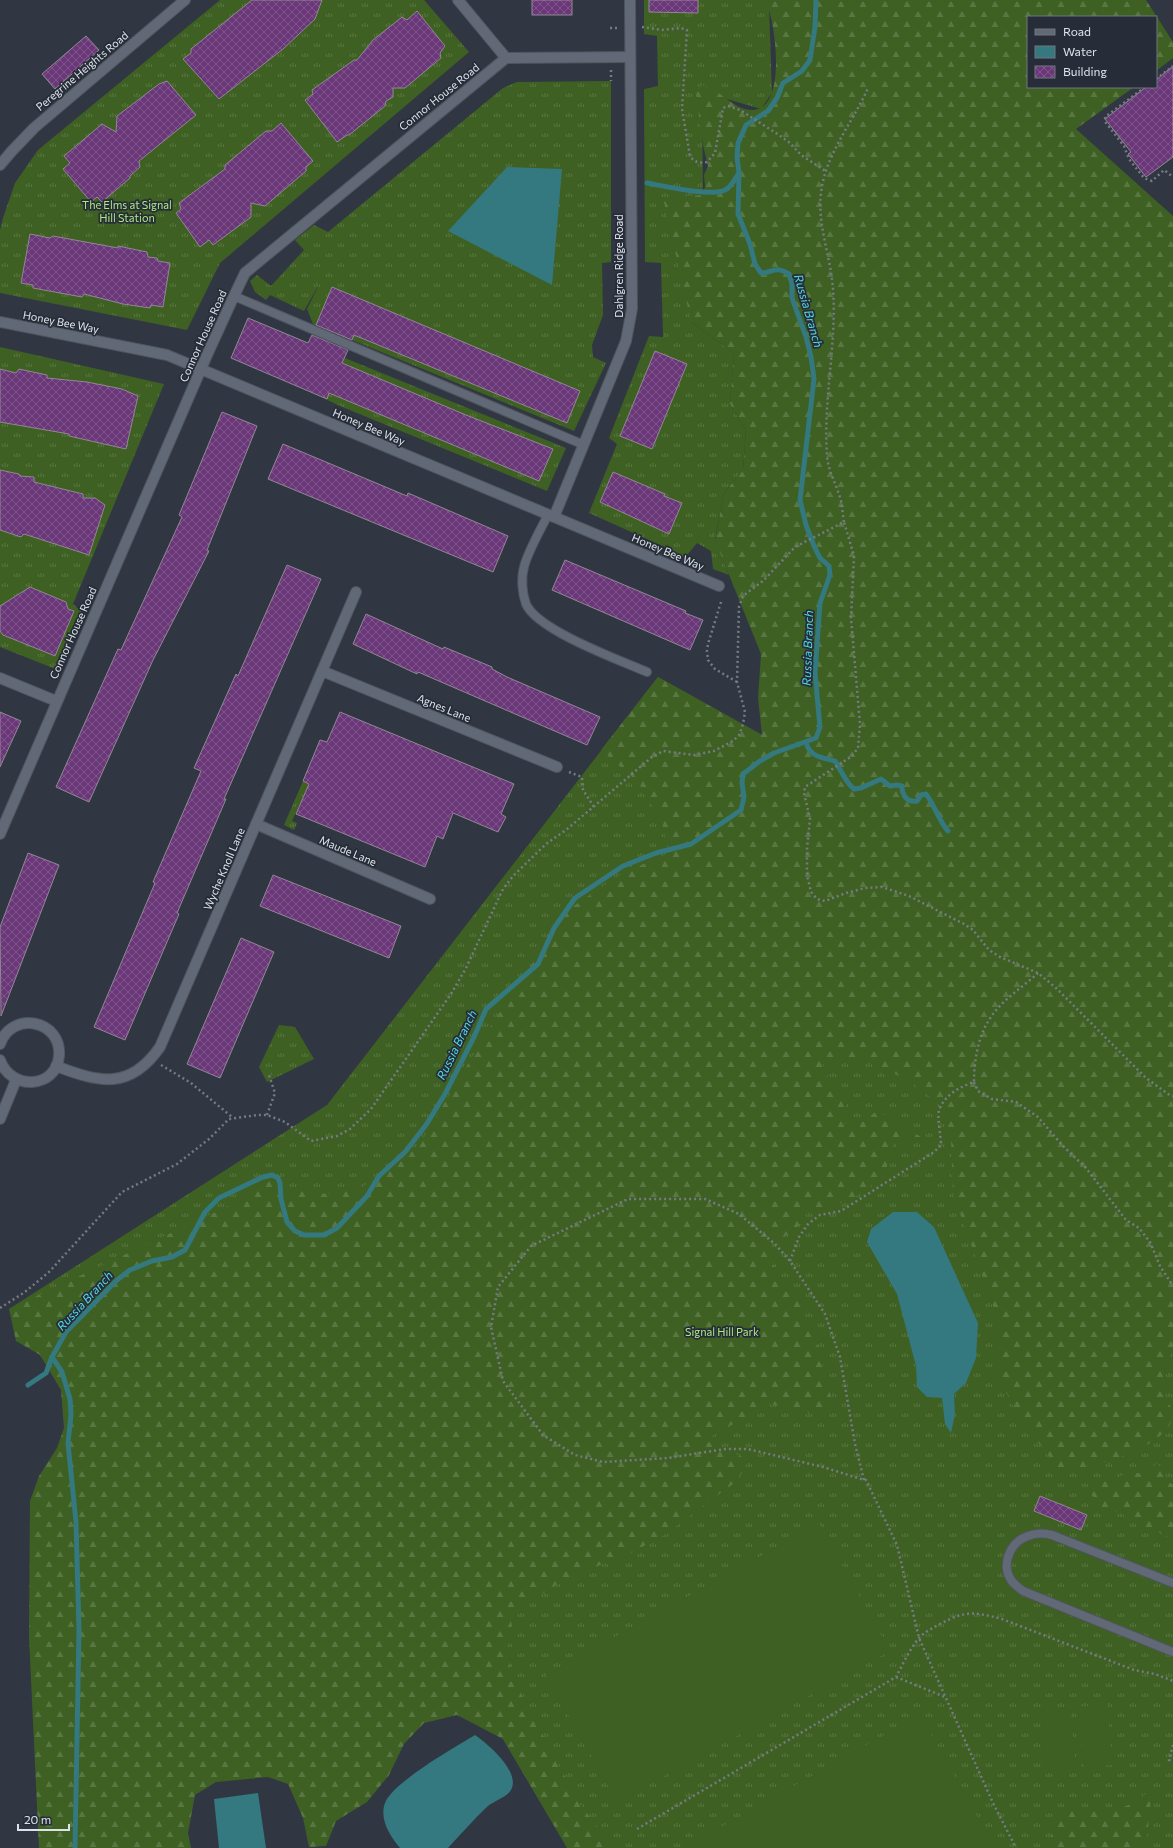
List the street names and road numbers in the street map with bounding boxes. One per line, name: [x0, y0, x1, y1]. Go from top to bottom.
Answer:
street label: Peregrine Heights Road: [33, 28, 130, 113]
street label: Connor House Road: [396, 60, 481, 133]
street label: Dahlgren Ridge Road: [612, 214, 625, 318]
street label: Connor House Road: [176, 288, 229, 384]
street label: Honey Bee Way: [22, 308, 101, 335]
street label: Honey Bee Way: [331, 405, 408, 448]
street label: Honey Bee Way: [630, 530, 707, 573]
street label: Connor House Road: [46, 585, 99, 681]
street label: Agnes Lane: [415, 691, 473, 724]
street label: Wyche Knoll Lane: [200, 826, 247, 912]
street label: Maude Lane: [318, 833, 379, 868]

